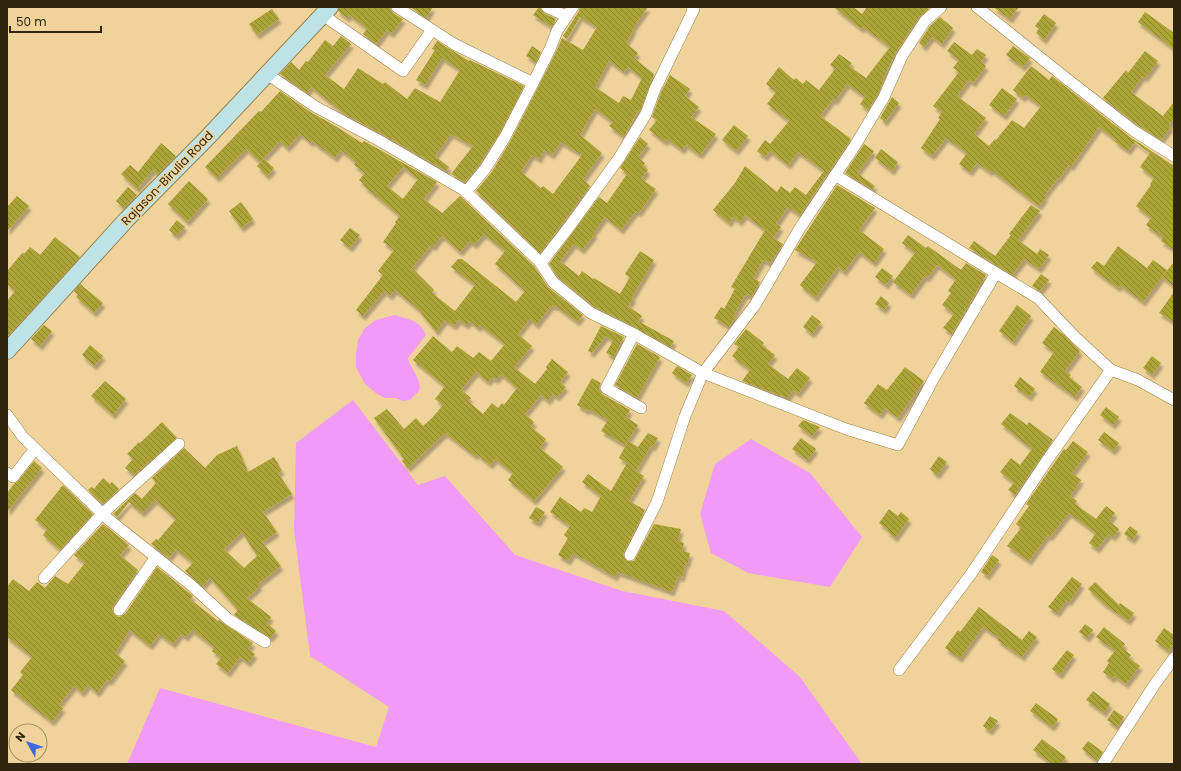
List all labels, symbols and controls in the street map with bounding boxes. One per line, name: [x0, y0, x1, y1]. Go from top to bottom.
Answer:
scale bar: [10, 8, 101, 34]
text: 50 m: [16, 13, 47, 30]
street label: Rajason-Birulia Road: [117, 127, 217, 229]
north arrow: [8, 723, 48, 763]
text: N: [11, 728, 29, 745]

